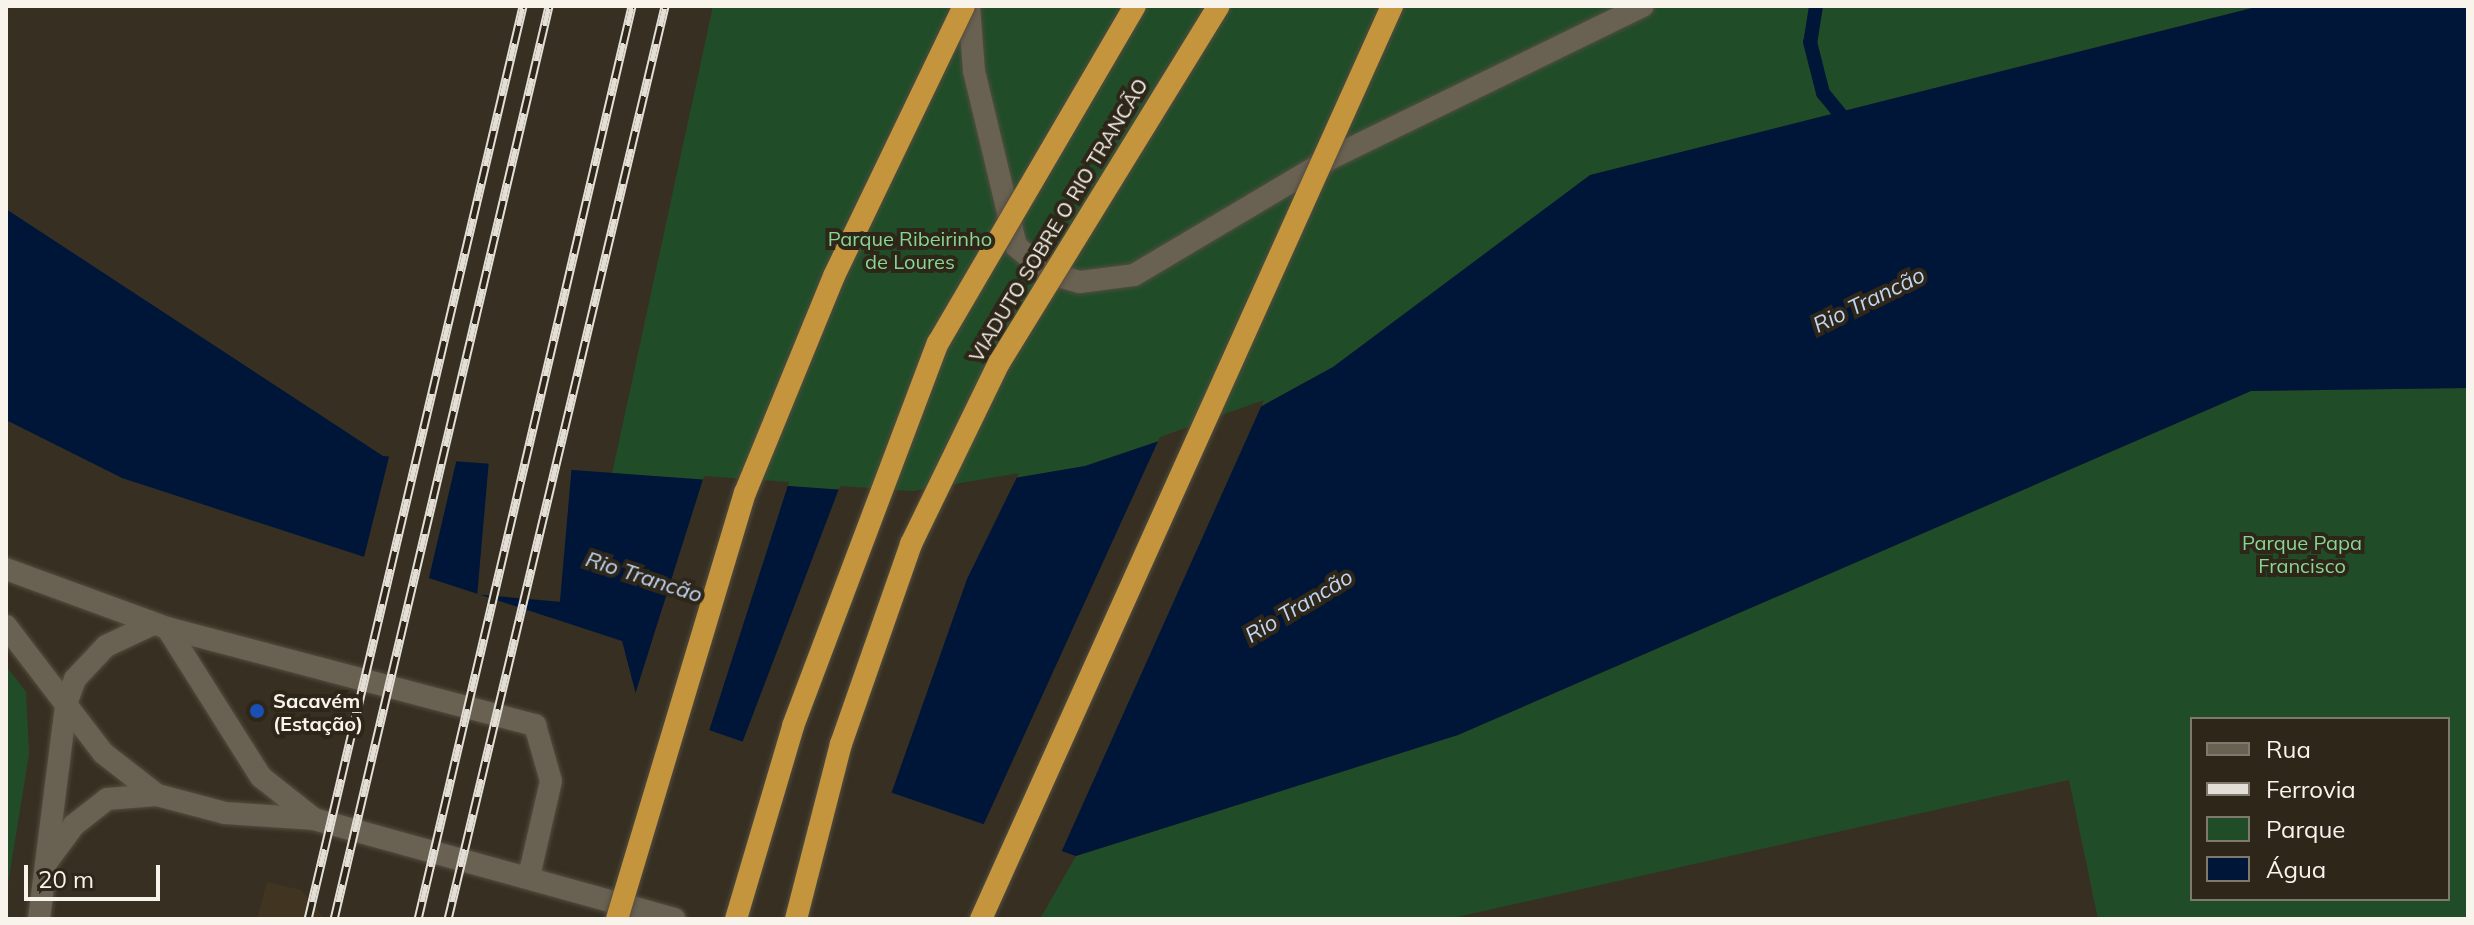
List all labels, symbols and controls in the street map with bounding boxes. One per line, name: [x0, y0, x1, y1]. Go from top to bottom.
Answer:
street label: VIADUTO SOBRE O RIO TRANCÃO: [964, 74, 1152, 366]
park label: Parque Ribeirinho de Loures: [828, 226, 992, 273]
water label: Rio Trancão: [1809, 262, 1929, 338]
park label: Parque Papa Francisco: [2242, 531, 2362, 578]
water label: Rio Trancão: [582, 546, 706, 608]
water label: Rio Trancão: [1240, 564, 1358, 648]
place label: Sacavém (Estação): [273, 688, 363, 735]
marker: Sacavém (Estação): [248, 702, 266, 720]
legend: [2190, 717, 2450, 901]
text: Rua: [2266, 734, 2311, 764]
text: Ferrovia: [2266, 774, 2356, 804]
text: Parque: [2266, 814, 2345, 844]
scale bar: [28, 849, 164, 899]
text: Água: [2266, 854, 2326, 884]
text: 20 m: [38, 864, 94, 894]

